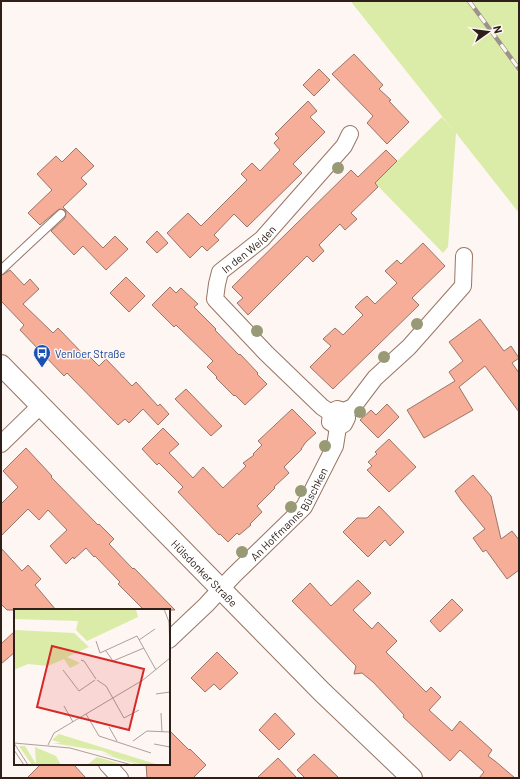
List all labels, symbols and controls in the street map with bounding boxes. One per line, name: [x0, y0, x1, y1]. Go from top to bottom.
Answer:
north arrow: [468, 12, 508, 52]
text: N: [491, 24, 505, 35]
street label: In den Weiden: [219, 222, 278, 275]
bus stop icon: Venloer Straße: [32, 343, 52, 368]
place label: Venloer Straße: [55, 347, 125, 360]
street label: An Hoffmanns Büschken: [247, 465, 330, 562]
street label: Hülsdonker Straße: [169, 537, 241, 609]
inset map: [14, 609, 170, 765]

